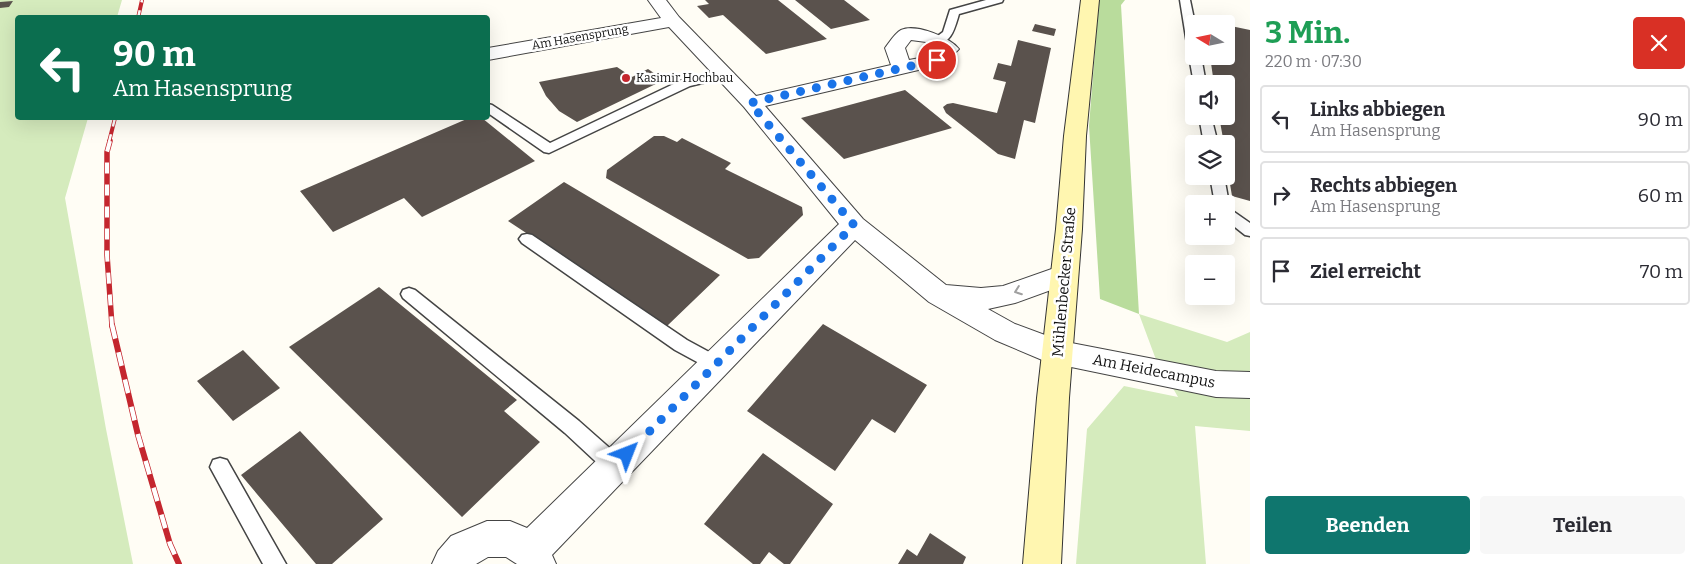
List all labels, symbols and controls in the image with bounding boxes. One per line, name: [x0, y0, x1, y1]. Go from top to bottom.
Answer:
north arrow: [1185, 15, 1235, 65]
map controls: [1185, 15, 1235, 305]
text: 3 Min.: [1265, 15, 1350, 51]
button: close: [1633, 17, 1685, 69]
street label: Am Hasensprung: [531, 22, 630, 52]
text: 90 m: [113, 33, 196, 75]
icon: left: [30, 35, 95, 100]
pin: [916, 39, 958, 81]
icon: arrive: [923, 46, 951, 74]
text: 220 m · 07:30: [1265, 52, 1362, 71]
place label: Kasimir Hochbau: [636, 71, 734, 85]
marker: Kasimir Hochbau: [620, 72, 632, 84]
text: Am Hasensprung: [113, 75, 292, 102]
button: sound: [1185, 75, 1235, 125]
text: Links abbiegen: [1310, 98, 1445, 121]
icon: left: [1267, 105, 1295, 133]
text: 90 m: [1638, 108, 1683, 131]
text: Am Hasensprung: [1310, 121, 1440, 140]
button: layers: [1185, 135, 1235, 185]
text: Rechts abbiegen: [1310, 174, 1457, 197]
icon: right: [1267, 181, 1295, 209]
text: 60 m: [1638, 184, 1683, 207]
button: +: [1185, 195, 1235, 245]
text: Am Hasensprung: [1310, 197, 1440, 216]
street label: Mühlenbecker Straße: [1048, 206, 1080, 358]
button: −: [1185, 255, 1235, 305]
icon: arrive: [1267, 257, 1295, 285]
text: Ziel erreicht: [1310, 260, 1421, 283]
text: 70 m: [1640, 260, 1683, 283]
one-way arrow: [1014, 285, 1022, 295]
street label: Am Heidecampus: [1091, 350, 1217, 392]
position arrow: [600, 427, 652, 479]
button: Beenden: [1265, 496, 1470, 554]
button: Teilen: [1480, 496, 1685, 554]

